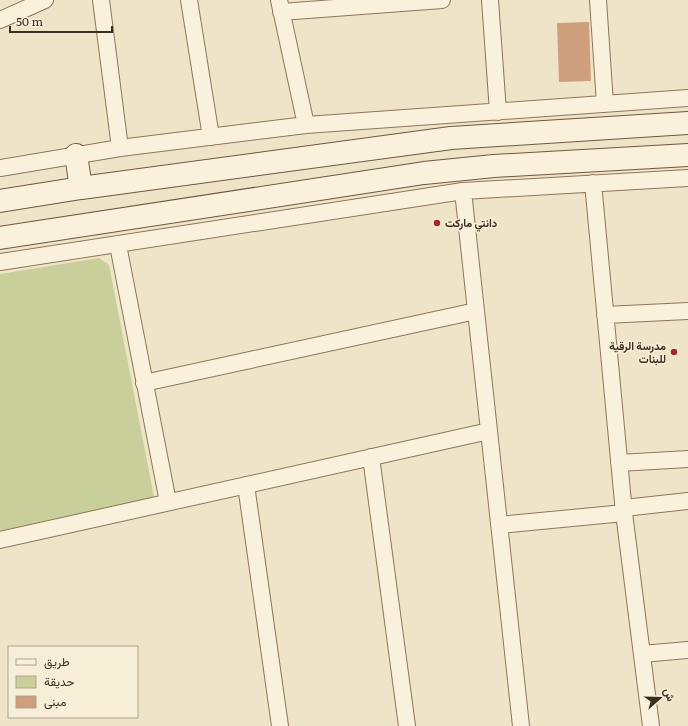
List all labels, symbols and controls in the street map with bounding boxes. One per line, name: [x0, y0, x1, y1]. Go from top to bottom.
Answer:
scale bar: [10, 8, 112, 34]
text: 50 m: [16, 12, 43, 30]
place label: دانتي ماركت: [445, 214, 498, 232]
marker: دانتي ماركت: [432, 218, 442, 228]
place label: مدرسة الرقية للبنات: [609, 337, 666, 366]
marker: مدرسة الرقية للبنات: [669, 347, 679, 357]
legend: [8, 646, 138, 718]
text: طريق: [44, 652, 70, 670]
text: حديقة: [44, 672, 74, 690]
north arrow: [640, 678, 680, 718]
text: ش: [661, 685, 680, 703]
text: مبنى: [44, 692, 66, 710]

